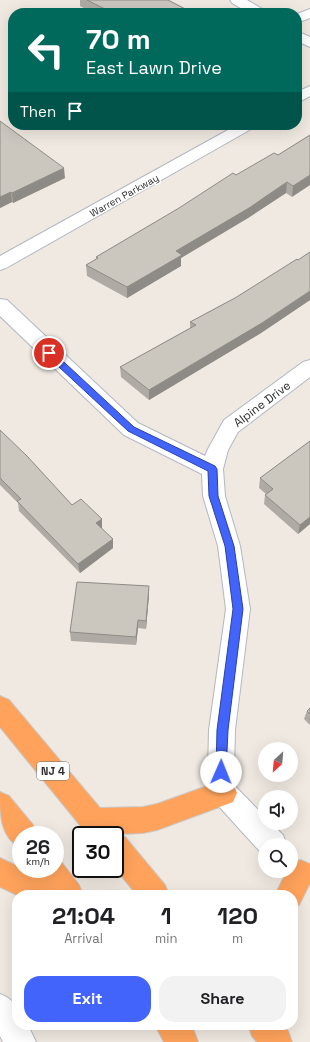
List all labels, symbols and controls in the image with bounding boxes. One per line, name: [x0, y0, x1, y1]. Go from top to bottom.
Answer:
text: 70 m: [86, 21, 151, 57]
icon: left: [20, 24, 72, 76]
text: East Lawn Drive: [86, 56, 222, 79]
icon: arrive: [64, 100, 86, 122]
text: Then: [20, 102, 56, 121]
street label: Warren Parkway: [87, 171, 161, 220]
pin: [32, 336, 66, 370]
icon: arrive: [38, 342, 60, 364]
street label: Alpine Drive: [230, 377, 294, 431]
north arrow: [258, 742, 298, 782]
map controls: [258, 742, 298, 878]
position arrow: [200, 751, 242, 793]
road number: NJ 4: [37, 762, 69, 780]
button: sound: [258, 790, 298, 830]
speed limit sign: 30: [72, 826, 124, 878]
text: 26: [26, 834, 50, 860]
button: search: [258, 838, 298, 878]
text: km/h: [26, 855, 50, 868]
text: 21:04: [52, 900, 115, 931]
text: 1: [161, 900, 172, 931]
text: 120: [217, 900, 258, 931]
text: Arrival: [64, 930, 103, 947]
text: min: [155, 930, 177, 947]
text: m: [232, 930, 243, 947]
button: Exit: [24, 976, 151, 1022]
button: Share: [159, 976, 286, 1022]

